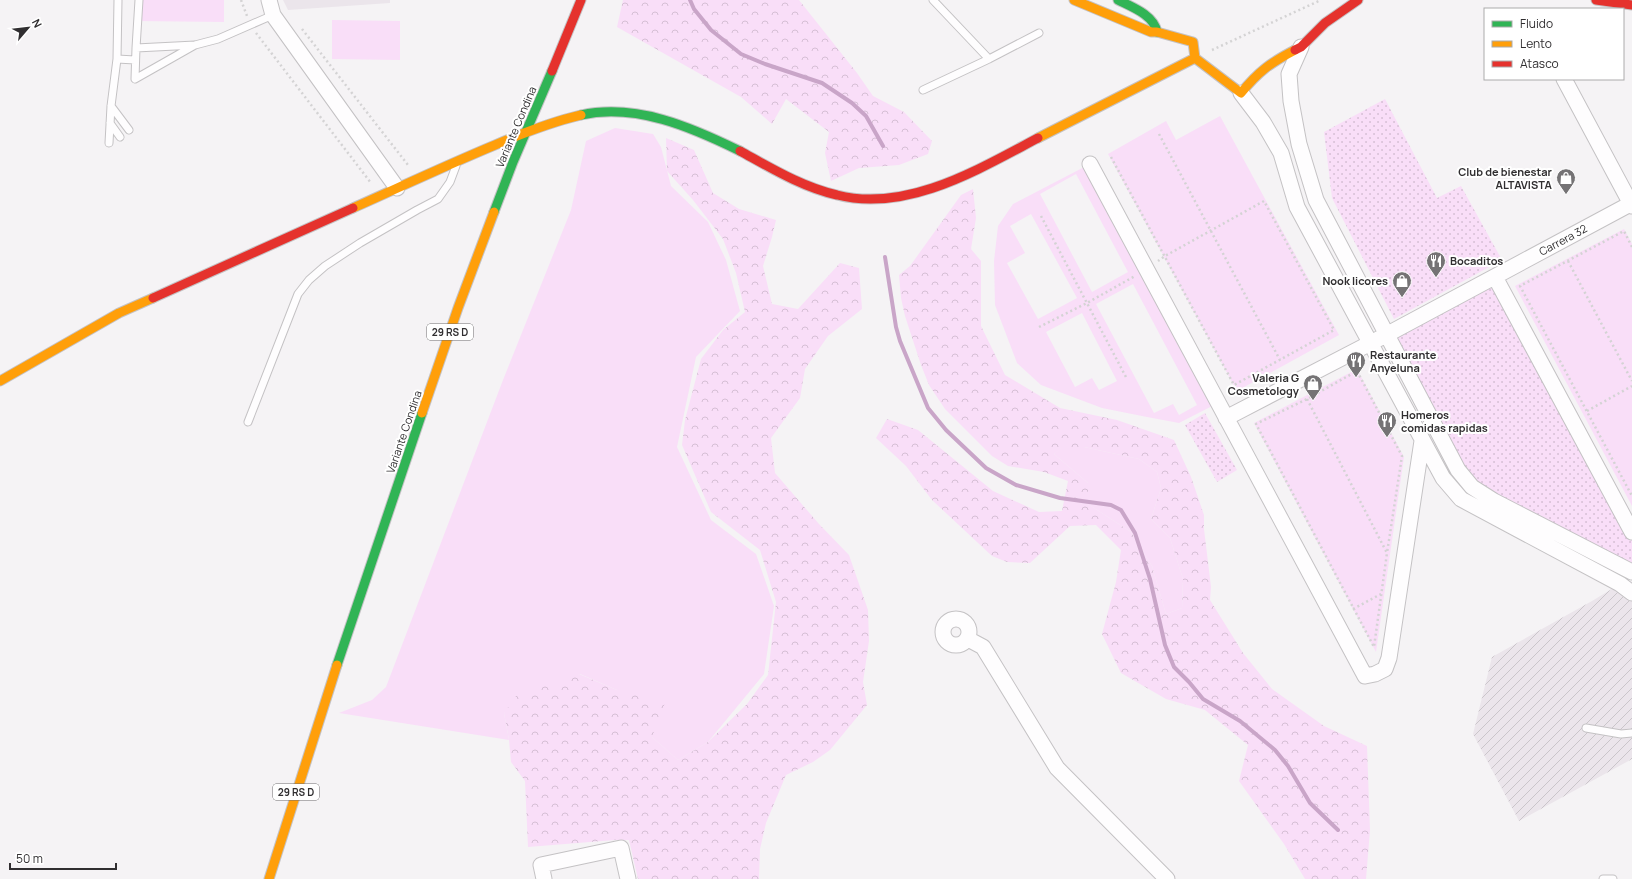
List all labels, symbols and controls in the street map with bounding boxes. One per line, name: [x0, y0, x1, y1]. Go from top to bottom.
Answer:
north arrow: [8, 8, 48, 48]
legend: [1484, 8, 1624, 80]
text: Fluido: [1520, 15, 1553, 32]
text: N: [29, 16, 46, 30]
text: Lento: [1520, 35, 1552, 52]
text: Atasco: [1520, 55, 1559, 72]
street label: Variante Condina: [492, 84, 539, 170]
place label: Club de bienestar ALTAVISTA: [1458, 164, 1553, 192]
shop icon: Club de bienestar ALTAVISTA: [1555, 167, 1577, 195]
street label: Carrera 32: [1536, 221, 1590, 259]
restaurant icon: Bocaditos: [1425, 250, 1447, 278]
place label: Bocaditos: [1450, 253, 1503, 268]
shop icon: Nook licores: [1391, 270, 1413, 298]
place label: Nook licores: [1322, 273, 1388, 288]
road number: 29 RS D: [427, 324, 473, 340]
place label: Restaurante Anyeluna: [1370, 347, 1437, 375]
restaurant icon: Restaurante Anyeluna: [1345, 350, 1367, 378]
place label: Valeria G Cosmetology: [1228, 370, 1300, 398]
shop icon: Valeria G Cosmetology: [1302, 373, 1324, 401]
street label: Variante Condina: [382, 388, 425, 475]
place label: Homeros comidas rapidas: [1401, 407, 1488, 435]
restaurant icon: Homeros comidas rapidas: [1376, 410, 1398, 438]
road number: 29 RS D: [273, 784, 319, 800]
scale bar: [10, 845, 116, 871]
text: 50 m: [16, 850, 43, 867]

